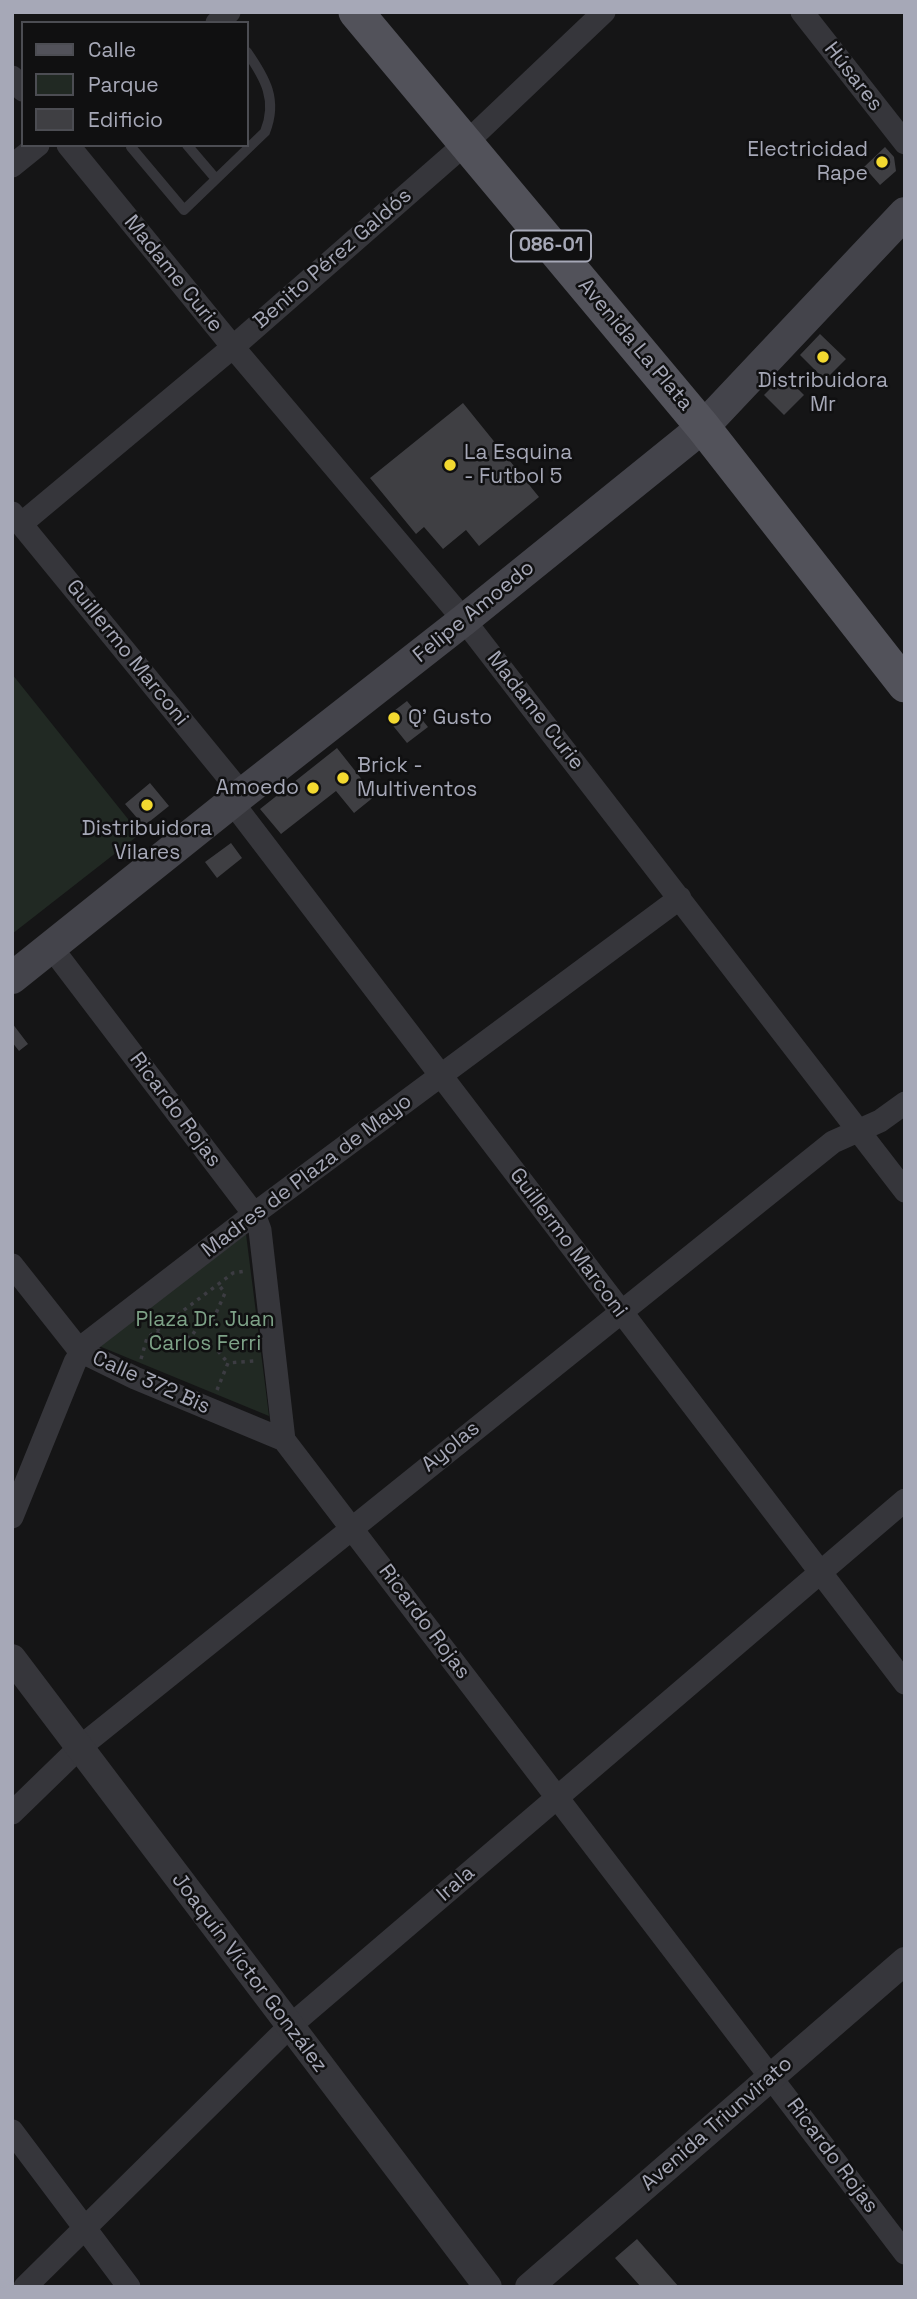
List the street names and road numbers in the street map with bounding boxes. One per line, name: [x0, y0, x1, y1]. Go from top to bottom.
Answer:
street label: Húsares: [818, 37, 888, 117]
street label: Benito Pérez Galdós: [249, 183, 417, 335]
street label: Madame Curie: [118, 210, 228, 338]
road number: 086-01: [511, 230, 591, 262]
street label: Avenida La Plata: [572, 274, 698, 416]
street label: Felipe Amoedo: [408, 555, 540, 669]
street label: Guillermo Marconi: [60, 575, 194, 731]
street label: Madame Curie: [481, 647, 589, 775]
street label: Ricardo Rojas: [124, 1048, 226, 1172]
street label: Madres de Plaza de Mayo: [197, 1089, 417, 1263]
street label: Guillermo Marconi: [504, 1163, 632, 1323]
street label: Calle 372 Bis: [88, 1346, 214, 1420]
street label: Ayolas: [417, 1416, 485, 1478]
street label: Ricardo Rojas: [373, 1560, 475, 1684]
street label: Irala: [432, 1861, 480, 1907]
street label: Joaquín Víctor González: [166, 1868, 332, 2078]
street label: Avenida Triunvirato: [636, 2051, 798, 2197]
street label: Ricardo Rojas: [781, 2094, 883, 2218]

